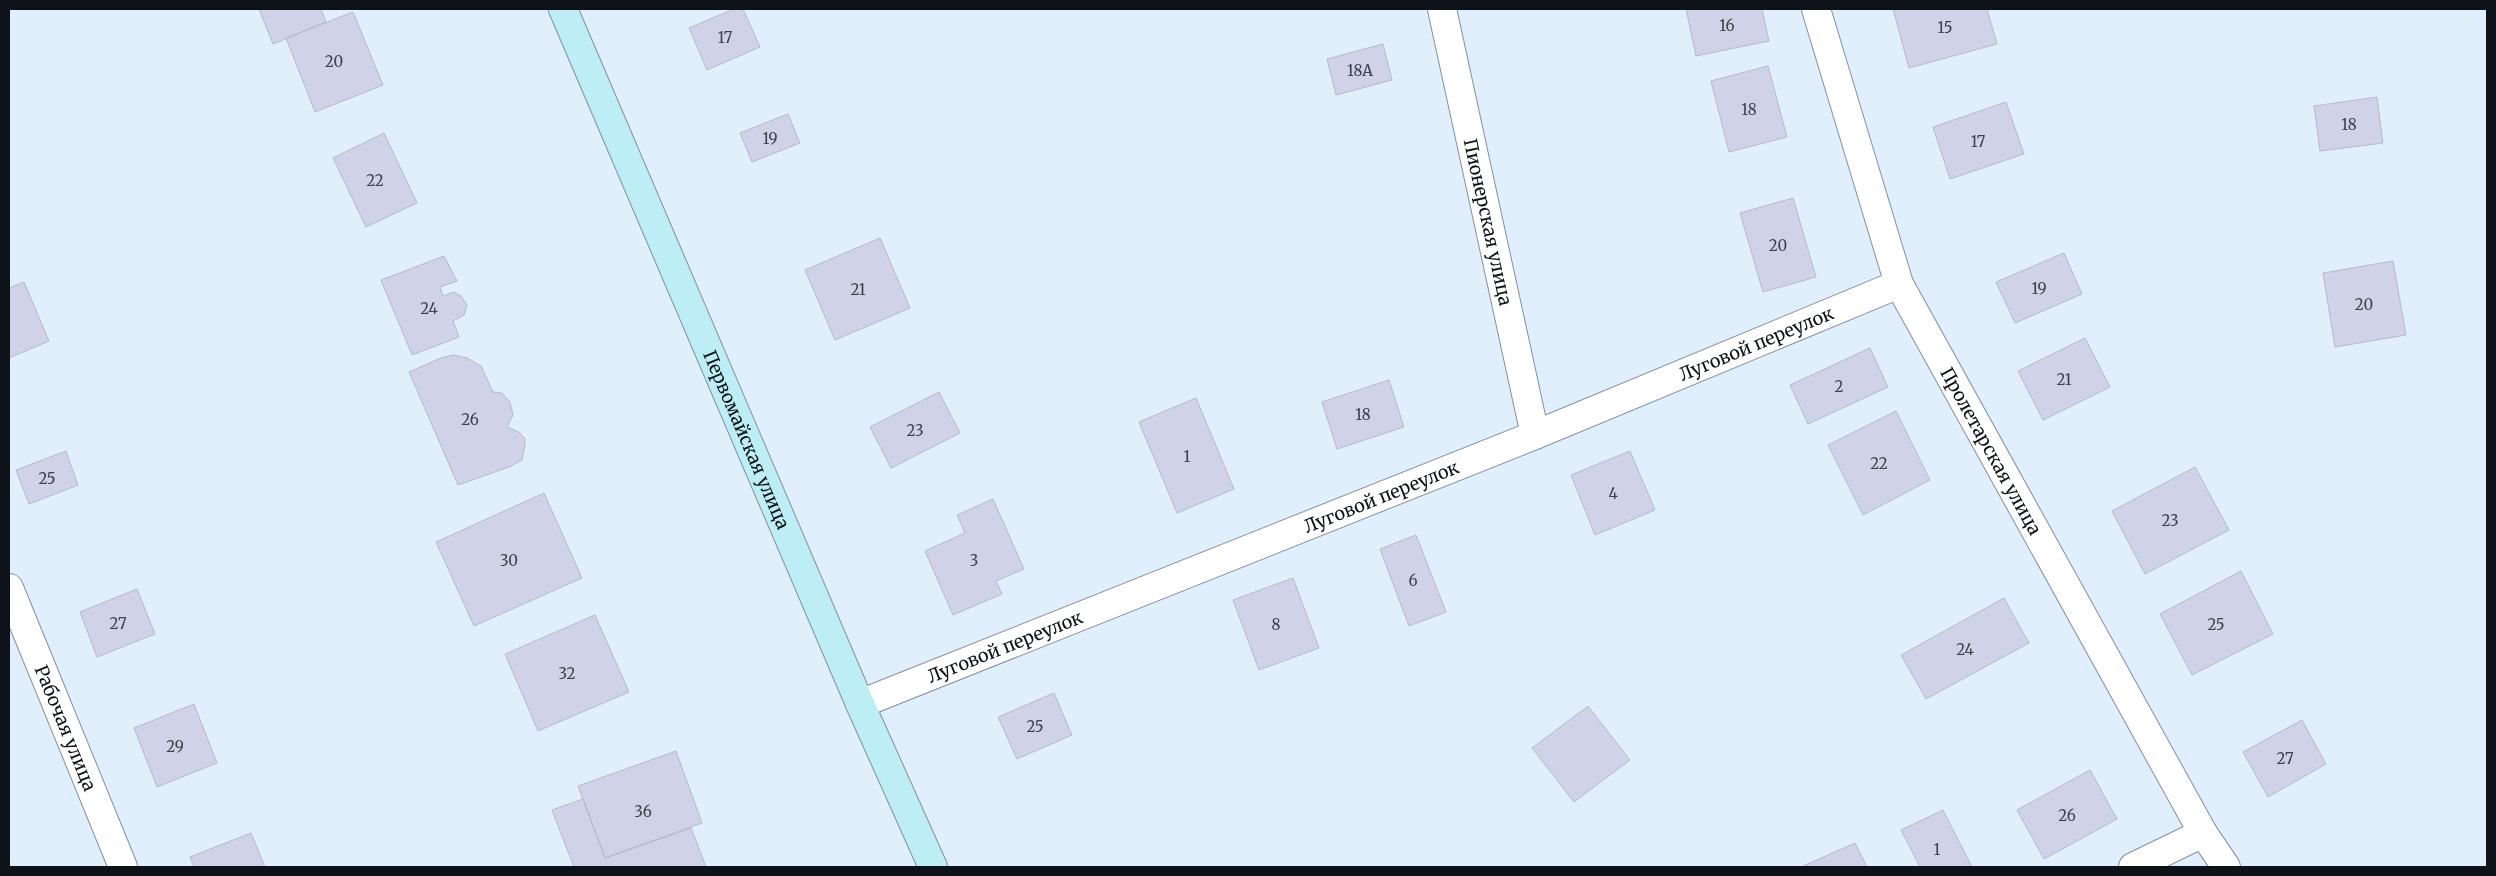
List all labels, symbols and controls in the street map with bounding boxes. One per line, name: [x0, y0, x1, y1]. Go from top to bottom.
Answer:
house number: 16: [1719, 16, 1735, 35]
house number: 15: [1937, 18, 1953, 37]
house number: 17: [718, 28, 733, 47]
house number: 20: [325, 52, 343, 71]
house number: 18А: [1347, 61, 1373, 80]
house number: 18: [1741, 100, 1757, 119]
house number: 18: [2341, 115, 2357, 134]
house number: 19: [762, 129, 778, 148]
house number: 17: [1971, 132, 1986, 151]
street label: Пионерская улица: [1459, 136, 1518, 308]
house number: 22: [366, 171, 384, 190]
house number: 20: [1769, 236, 1787, 255]
house number: 19: [2031, 279, 2047, 298]
house number: 21: [850, 280, 866, 299]
house number: 20: [2355, 295, 2373, 314]
house number: 24: [420, 299, 438, 318]
street label: Луговой переулок: [1675, 301, 1837, 386]
street label: Первомайская улица: [699, 346, 795, 533]
street label: Пролетарская улица: [1936, 363, 2047, 539]
house number: 21: [2056, 370, 2072, 389]
house number: 2: [1835, 377, 1844, 396]
house number: 18: [1355, 405, 1371, 424]
house number: 26: [461, 410, 479, 429]
house number: 23: [907, 421, 923, 440]
house number: 1: [1184, 447, 1191, 466]
house number: 22: [1870, 454, 1888, 473]
street label: Луговой переулок: [1300, 455, 1463, 538]
house number: 25: [38, 469, 56, 488]
house number: 4: [1608, 484, 1618, 503]
house number: 23: [2162, 511, 2178, 530]
house number: 30: [500, 551, 518, 570]
house number: 3: [970, 551, 978, 570]
house number: 6: [1408, 571, 1418, 590]
street label: Луговой переулок: [924, 605, 1086, 687]
house number: 27: [110, 614, 127, 633]
house number: 8: [1272, 615, 1281, 634]
house number: 25: [2207, 615, 2225, 634]
house number: 24: [1956, 640, 1974, 659]
street label: Рабочая улица: [30, 662, 102, 794]
house number: 32: [558, 664, 576, 683]
house number: 25: [1026, 717, 1044, 736]
house number: 29: [166, 737, 184, 756]
house number: 27: [2277, 749, 2294, 768]
house number: 36: [634, 802, 652, 821]
house number: 26: [2058, 806, 2076, 825]
house number: 1: [1934, 840, 1941, 859]

